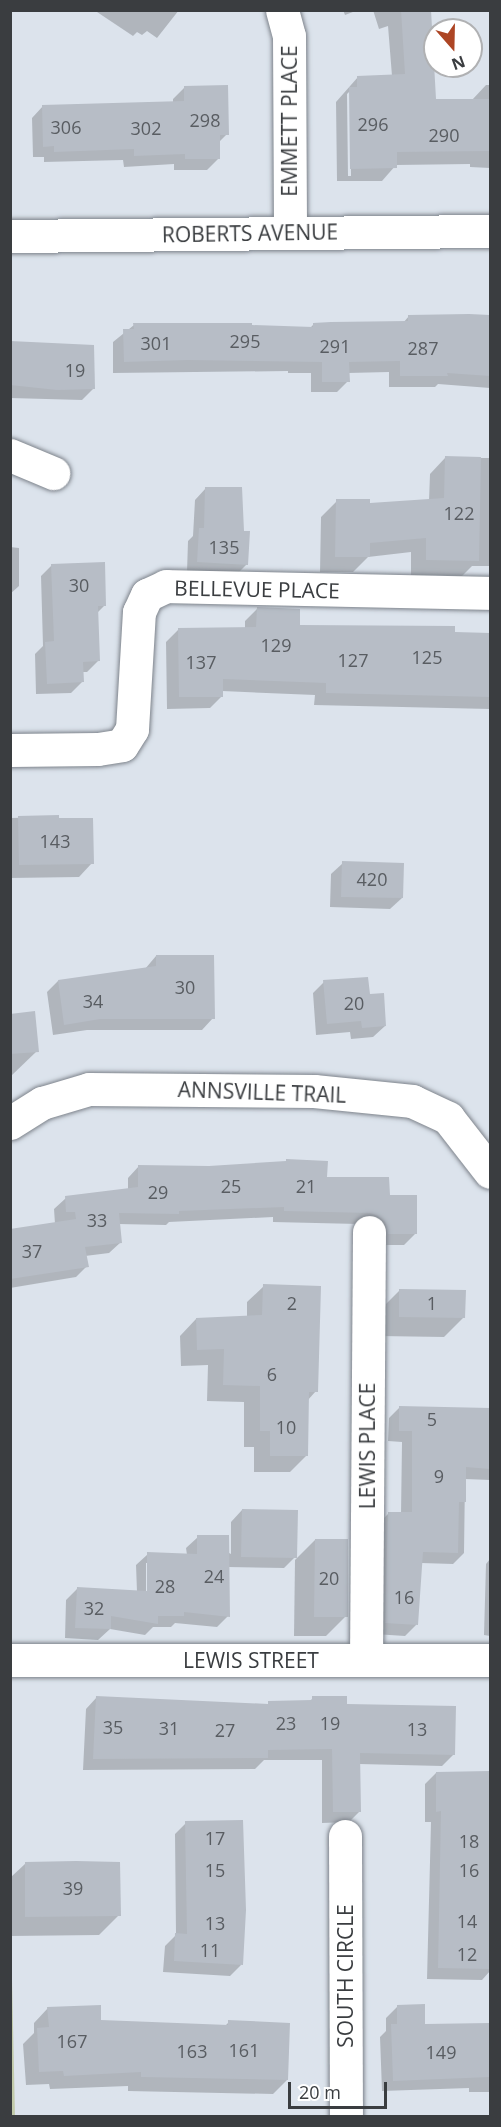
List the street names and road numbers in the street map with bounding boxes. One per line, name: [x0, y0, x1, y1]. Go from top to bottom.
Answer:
street label: EMMETT PLACE: [276, 45, 302, 197]
street label: ROBERTS AVENUE: [162, 219, 338, 247]
street label: BELLEVUE PLACE: [174, 575, 340, 603]
street label: ANNSVILLE TRAIL: [177, 1076, 347, 1108]
street label: LEWIS PLACE: [354, 1383, 380, 1509]
street label: LEWIS STREET: [183, 1647, 319, 1673]
street label: SOUTH CIRCLE: [332, 1904, 358, 2048]

